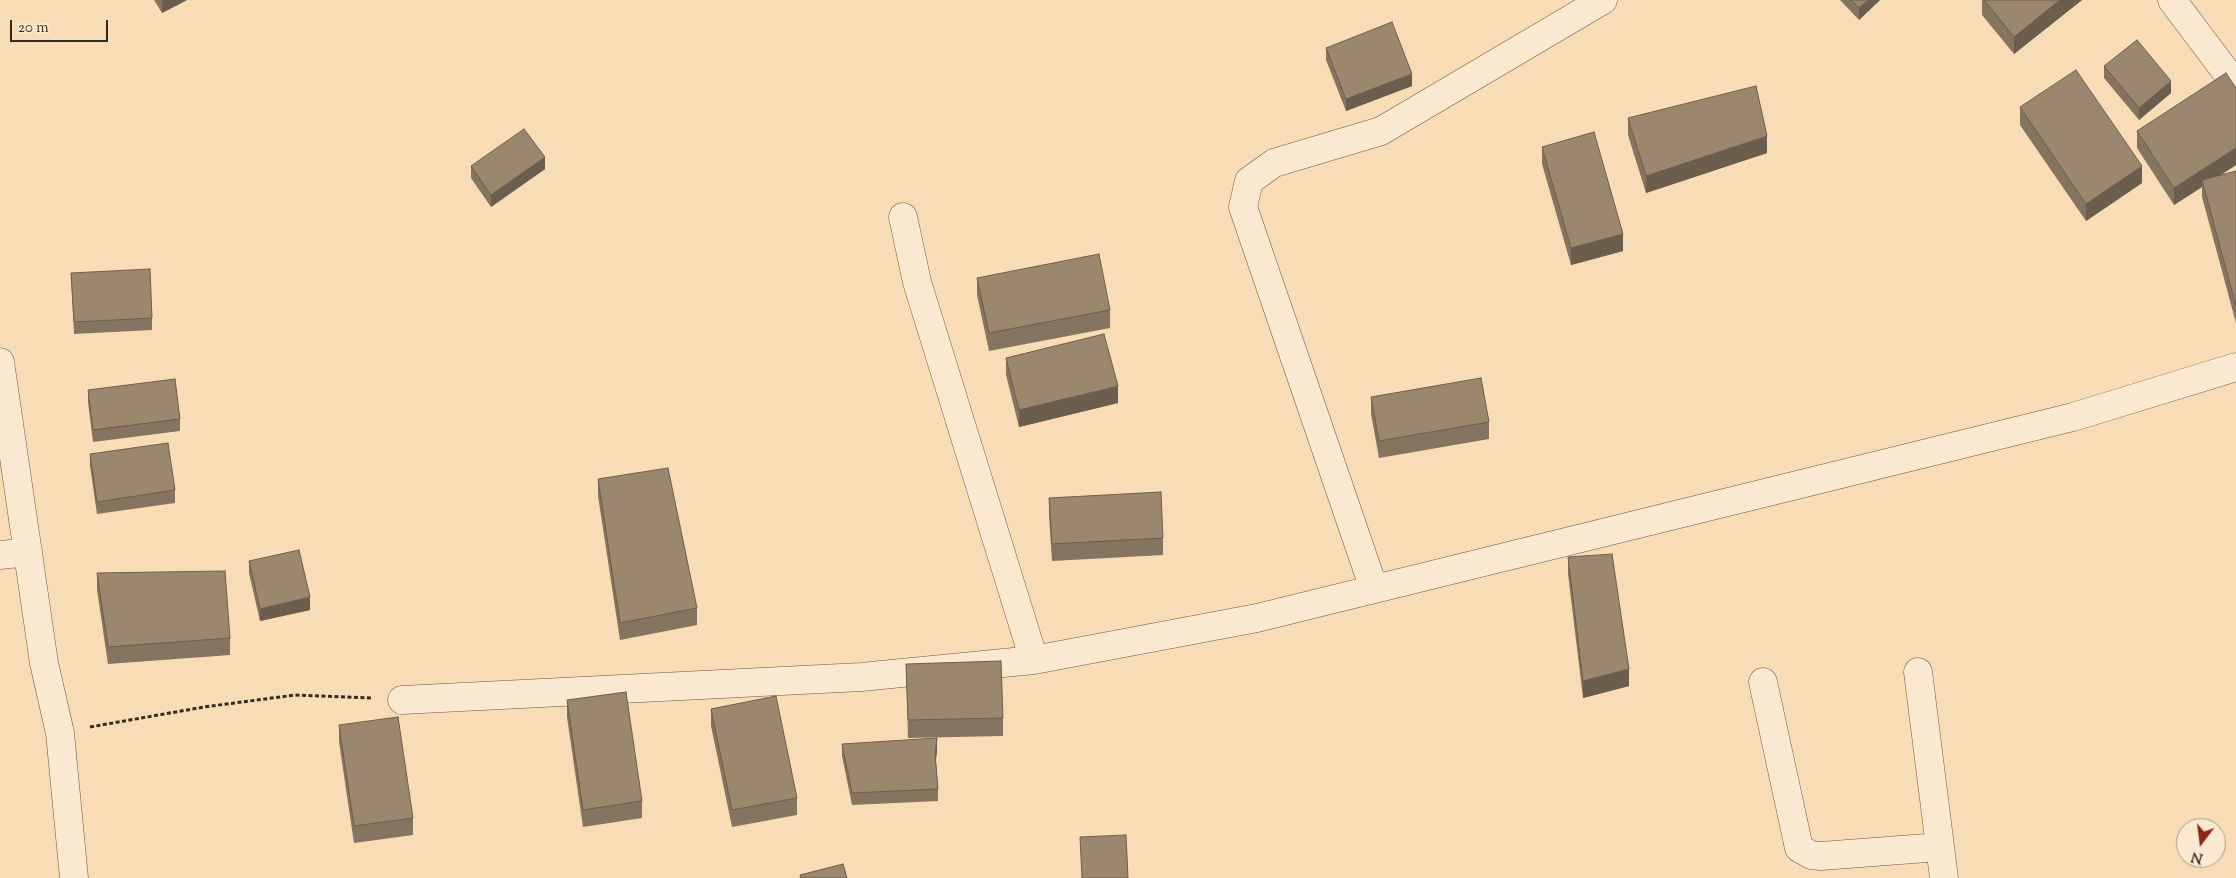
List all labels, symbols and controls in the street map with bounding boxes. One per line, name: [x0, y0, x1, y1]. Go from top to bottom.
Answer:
scale bar: [12, 10, 110, 42]
text: 20 m: [18, 18, 49, 39]
north arrow: [2176, 818, 2226, 868]
text: N: [2189, 845, 2205, 868]

